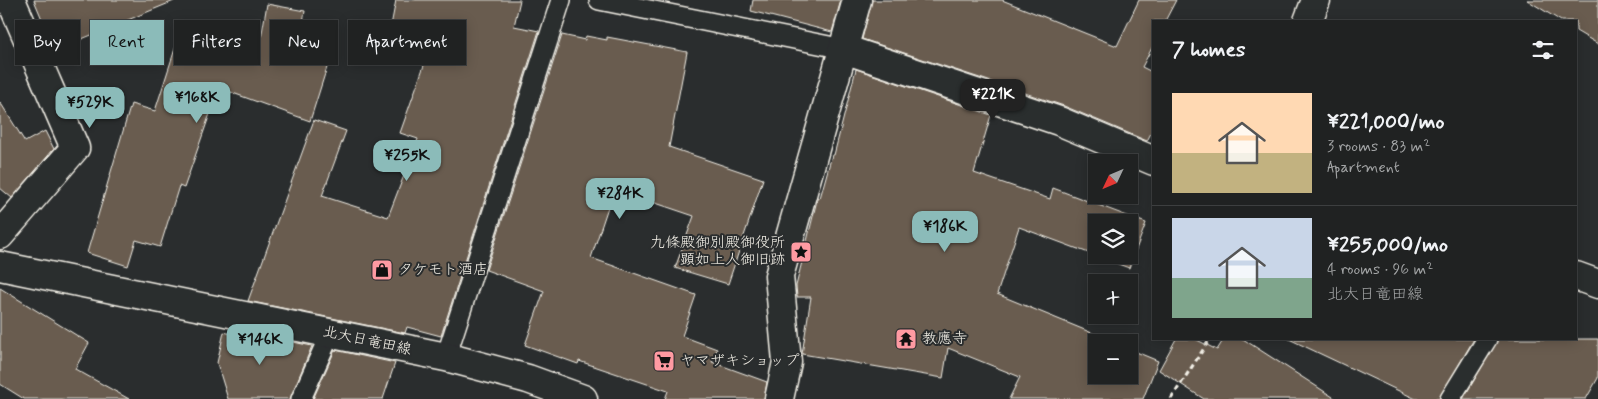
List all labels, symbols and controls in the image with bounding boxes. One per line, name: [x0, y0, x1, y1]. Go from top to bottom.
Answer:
chip: Buy: [15, 20, 80, 65]
chip: Rent: [90, 20, 164, 65]
chip: Filters: [174, 20, 260, 65]
chip: New: [270, 20, 338, 65]
chip: Apartment: [348, 20, 466, 65]
text: 7 homes: [1172, 36, 1245, 64]
icon: filters: [1529, 36, 1557, 64]
pin: ¥221K: [958, 78, 1028, 121]
pin: ¥168K: [162, 82, 232, 124]
text: ¥221K: [971, 84, 1015, 105]
pin: ¥529K: [55, 86, 125, 129]
text: ¥168K: [174, 87, 220, 108]
text: ¥529K: [67, 92, 113, 113]
text: ¥221,000/mo: [1327, 108, 1444, 136]
icon: home: [1212, 113, 1272, 173]
text: 3 rooms · 83 m²: [1327, 136, 1430, 157]
pin: ¥255K: [372, 140, 442, 182]
text: ¥255K: [384, 145, 430, 166]
north arrow: [1088, 154, 1138, 204]
map controls: [1088, 154, 1138, 384]
text: Apartment: [1327, 157, 1400, 178]
pin: ¥284K: [585, 178, 655, 220]
text: ¥284K: [597, 183, 643, 204]
pin: ¥186K: [910, 210, 980, 253]
button: layers: [1088, 214, 1138, 264]
text: ¥186K: [923, 216, 967, 237]
text: ¥255,000/mo: [1327, 231, 1448, 259]
place label: 九條殿御別殿御役所 顕如上人御旧跡: [650, 233, 785, 270]
icon: home: [1212, 238, 1272, 298]
place icon: 九條殿御別殿御役所 顕如上人御旧跡: [789, 240, 813, 264]
shop icon: タケモト酒店: [370, 258, 394, 282]
text: 4 rooms · 96 m²: [1327, 259, 1433, 280]
place label: タケモト酒店: [398, 260, 488, 280]
button: +: [1088, 274, 1138, 324]
text: 北大日竜田線: [1327, 284, 1423, 305]
street label: 北大日竜田線: [321, 322, 413, 360]
pin: ¥146K: [225, 324, 295, 366]
temple icon: 教應寺: [894, 327, 918, 351]
text: ¥146K: [238, 329, 282, 350]
place label: 教應寺: [922, 329, 967, 349]
button: −: [1088, 334, 1138, 384]
supermarket icon: ヤマザキショップ: [652, 349, 676, 373]
place label: ヤマザキショップ: [680, 351, 799, 371]

